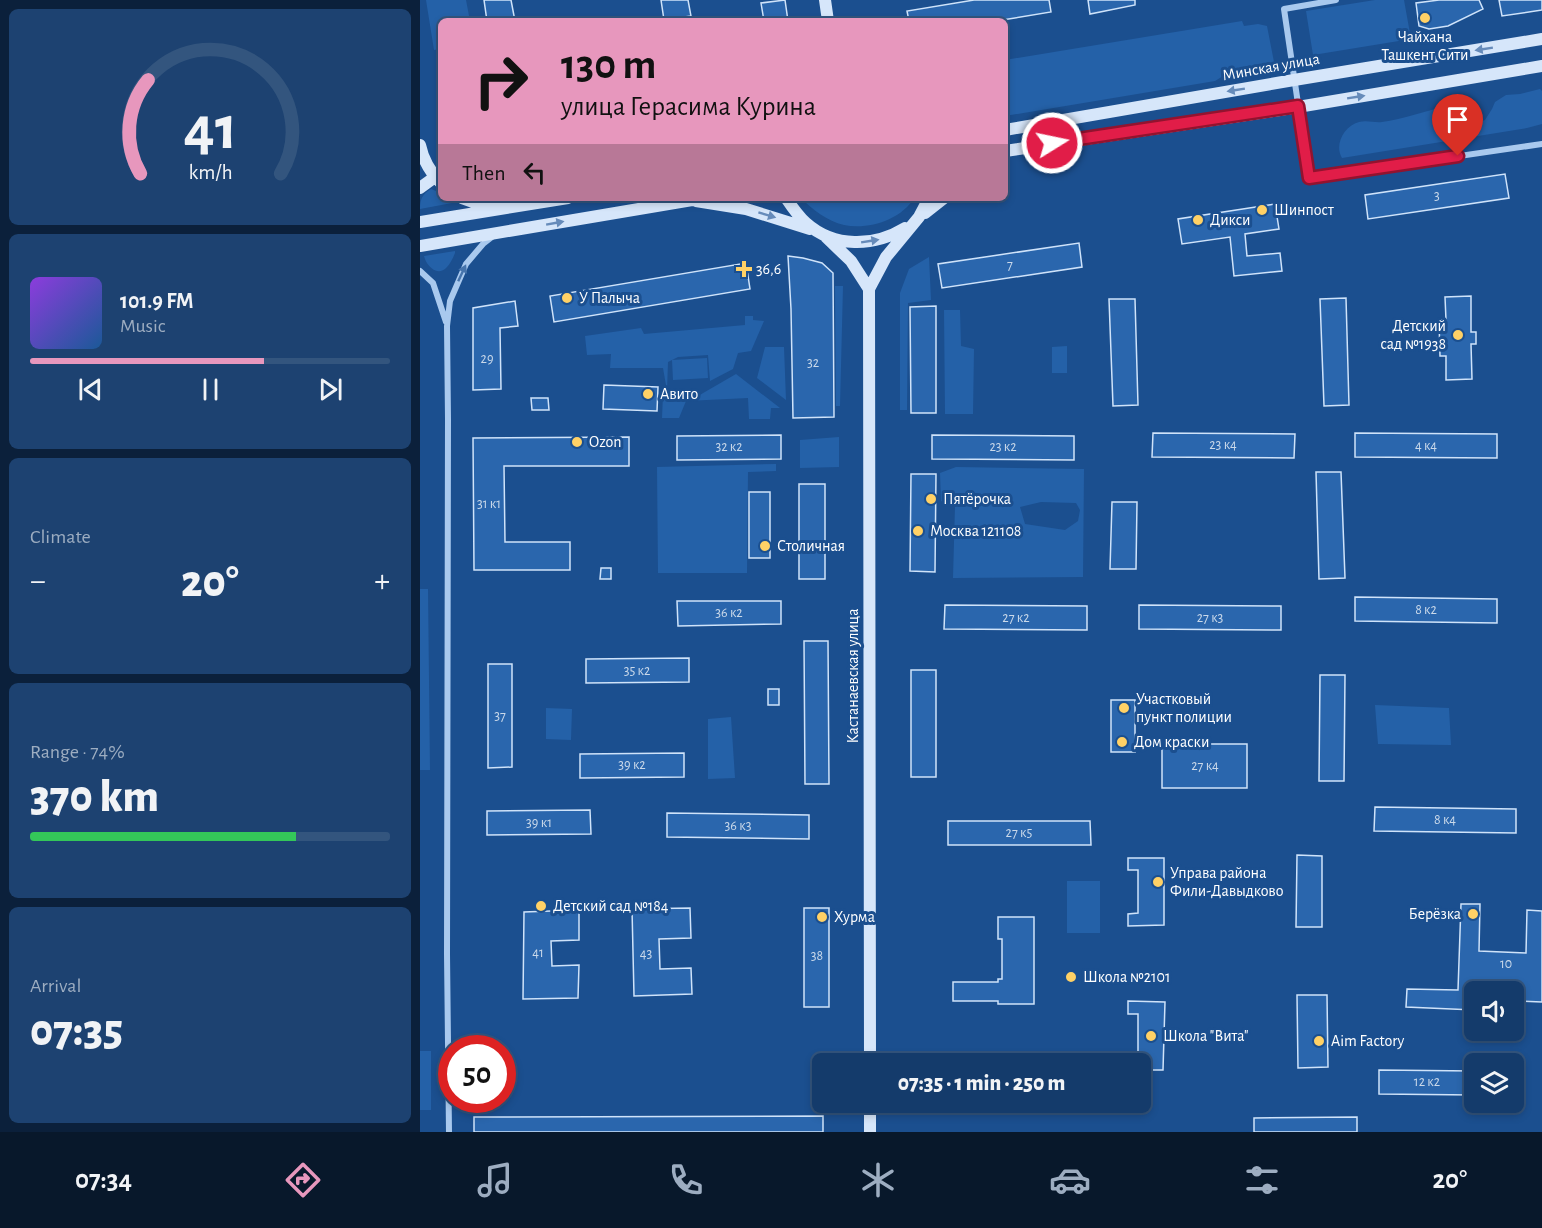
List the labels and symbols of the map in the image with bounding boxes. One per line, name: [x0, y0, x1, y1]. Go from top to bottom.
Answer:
marker: Чайхана Ташкент Сити: [1418, 11, 1432, 25]
place label: Чайхана Ташкент Сити: [1381, 29, 1469, 63]
one-way arrow: [1475, 45, 1494, 54]
street label: Минская улица: [1221, 51, 1321, 84]
one-way arrow: [1226, 85, 1245, 94]
one-way arrow: [1346, 92, 1365, 101]
pin: [1432, 94, 1483, 156]
position arrow: [1020, 111, 1084, 175]
house number: 3: [1434, 189, 1440, 203]
place label: Шинпост: [1274, 202, 1334, 218]
marker: Шинпост: [1255, 203, 1269, 217]
one-way arrow: [758, 211, 776, 220]
place label: Дикси: [1210, 212, 1250, 228]
marker: Дикси: [1191, 213, 1205, 227]
one-way arrow: [546, 219, 565, 228]
one-way arrow: [861, 236, 880, 245]
house number: 7: [1007, 258, 1013, 272]
place label: 36,6: [756, 261, 781, 277]
marker: 36,6: [737, 262, 751, 276]
one-way arrow: [457, 265, 466, 282]
place label: У Палыча: [579, 290, 640, 306]
marker: У Палыча: [560, 291, 574, 305]
place label: Детский сад №1938: [1380, 318, 1446, 352]
marker: Детский сад №1938: [1451, 328, 1465, 342]
house number: 29: [481, 352, 493, 366]
house number: 32: [807, 356, 819, 370]
place label: Авито: [660, 386, 698, 402]
marker: Авито: [641, 387, 655, 401]
place label: Ozon: [589, 434, 621, 450]
marker: Ozon: [570, 435, 584, 449]
house number: 23 к4: [1209, 438, 1237, 452]
house number: 4 к4: [1415, 439, 1437, 453]
house number: 32 к2: [715, 440, 743, 454]
house number: 23 к2: [989, 440, 1017, 454]
place label: Пятёрочка: [943, 491, 1011, 507]
marker: Пятёрочка: [924, 492, 938, 506]
house number: 31 к1: [477, 497, 501, 511]
place label: Москва 121108: [930, 523, 1021, 539]
marker: Москва 121108: [911, 524, 925, 538]
place label: Столичная: [777, 538, 845, 554]
marker: Столичная: [758, 539, 772, 553]
house number: 8 к2: [1415, 603, 1437, 617]
house number: 36 к2: [715, 606, 743, 620]
street label: Кастанаевская улица: [845, 608, 862, 744]
house number: 27 к2: [1002, 611, 1030, 625]
house number: 27 к3: [1197, 611, 1224, 625]
house number: 35 к2: [624, 664, 650, 678]
place label: Участковый пункт полиции: [1136, 691, 1232, 726]
marker: Участковый пункт полиции: [1117, 701, 1131, 715]
house number: 37: [494, 709, 506, 723]
place label: Дом краски: [1134, 734, 1209, 750]
marker: Дом краски: [1115, 735, 1129, 749]
house number: 39 к2: [618, 758, 646, 772]
house number: 27 к4: [1191, 759, 1219, 773]
house number: 8 к4: [1434, 813, 1456, 827]
house number: 39 к1: [526, 816, 552, 830]
house number: 36 к3: [725, 819, 752, 833]
house number: 27 к5: [1006, 826, 1033, 840]
place label: Управа района Фили-Давыдково: [1170, 865, 1284, 899]
marker: Управа района Фили-Давыдково: [1151, 875, 1165, 889]
place label: Детский сад №184: [553, 898, 669, 914]
marker: Детский сад №184: [534, 899, 548, 913]
place label: Берёзка: [1408, 906, 1461, 922]
marker: Берёзка: [1466, 907, 1480, 921]
place label: Хурма: [834, 909, 875, 926]
marker: Хурма: [815, 910, 829, 924]
house number: 41: [532, 946, 544, 960]
house number: 43: [640, 947, 652, 961]
house number: 38: [811, 949, 823, 963]
house number: 10: [1500, 957, 1512, 971]
place label: Школа №2101: [1083, 969, 1171, 985]
marker: Школа №2101: [1064, 970, 1078, 984]
place label: Школа "Вита": [1163, 1028, 1249, 1044]
marker: Школа "Вита": [1144, 1029, 1158, 1043]
place label: Aim Factory: [1331, 1033, 1405, 1050]
marker: Aim Factory: [1312, 1034, 1326, 1048]
speed limit sign: 50: [438, 1035, 516, 1113]
house number: 12 к2: [1414, 1075, 1440, 1089]

